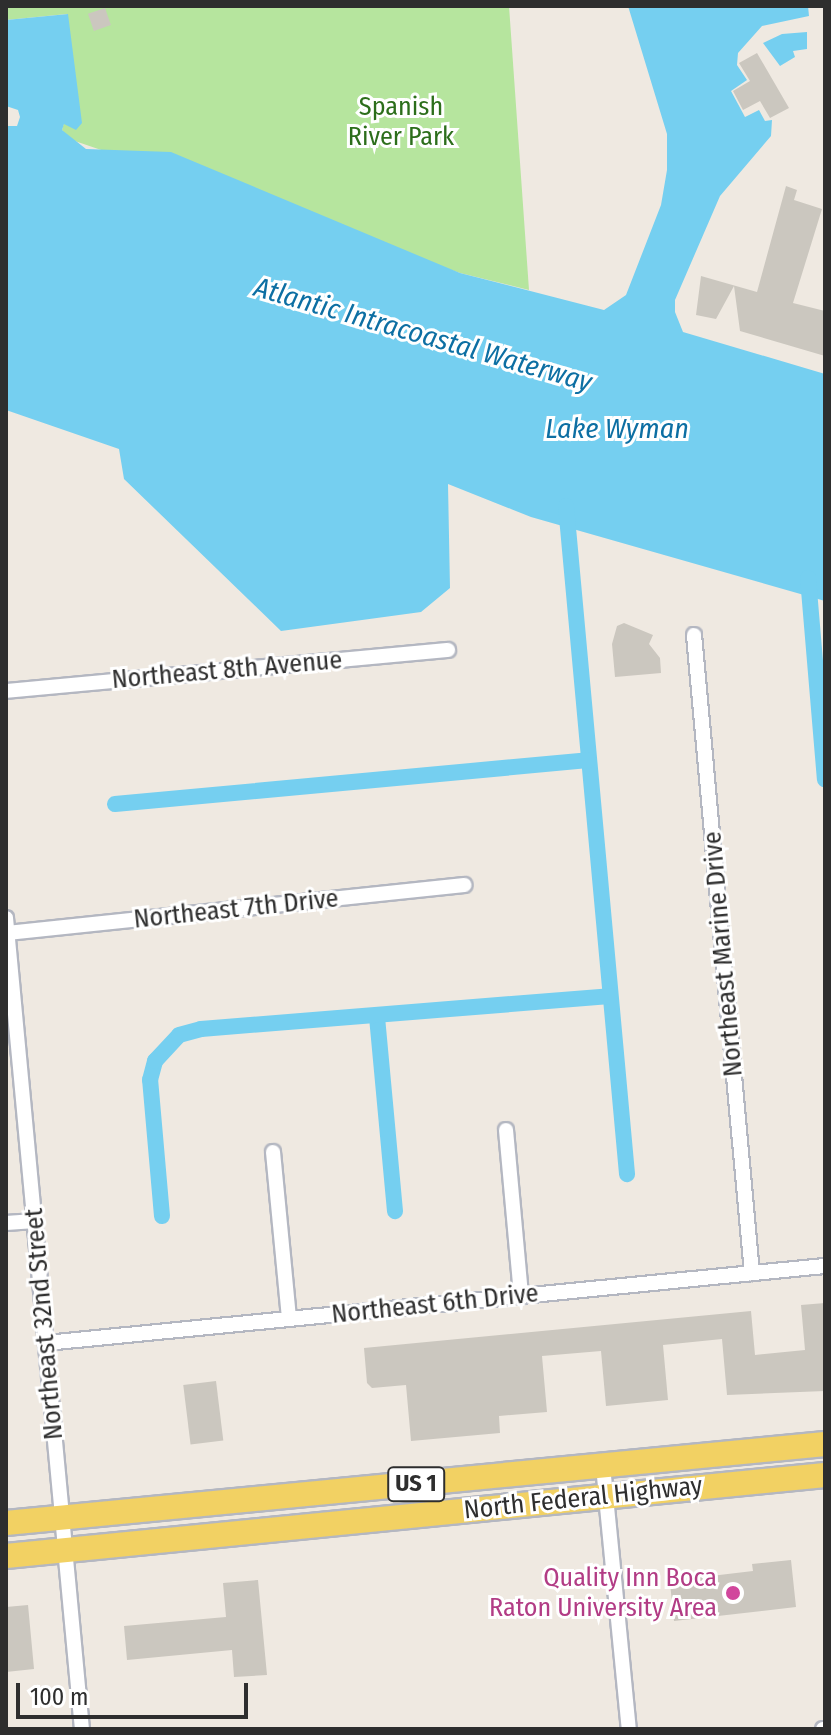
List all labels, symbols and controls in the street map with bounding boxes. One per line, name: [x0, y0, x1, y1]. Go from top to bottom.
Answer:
park label: Spanish River Park: [348, 91, 454, 152]
water label: Atlantic Intracoastal Waterway: [250, 271, 596, 399]
water label: Lake Wyman: [545, 412, 689, 446]
street label: Northeast 8th Avenue: [111, 644, 343, 696]
street label: Northeast Marine Drive: [697, 830, 749, 1078]
street label: Northeast 7th Drive: [132, 883, 340, 935]
street label: Northeast 32nd Street: [18, 1207, 70, 1441]
street label: Northeast 6th Drive: [330, 1278, 540, 1330]
road number: US 1: [386, 1464, 446, 1504]
street label: North Federal Highway: [462, 1470, 704, 1526]
place label: Quality Inn Boca Raton University Area: [489, 1562, 717, 1624]
marker: Quality Inn Boca Raton University Area: [724, 1584, 742, 1602]
scale bar: [20, 1667, 252, 1717]
text: 100 m: [30, 1683, 88, 1711]

